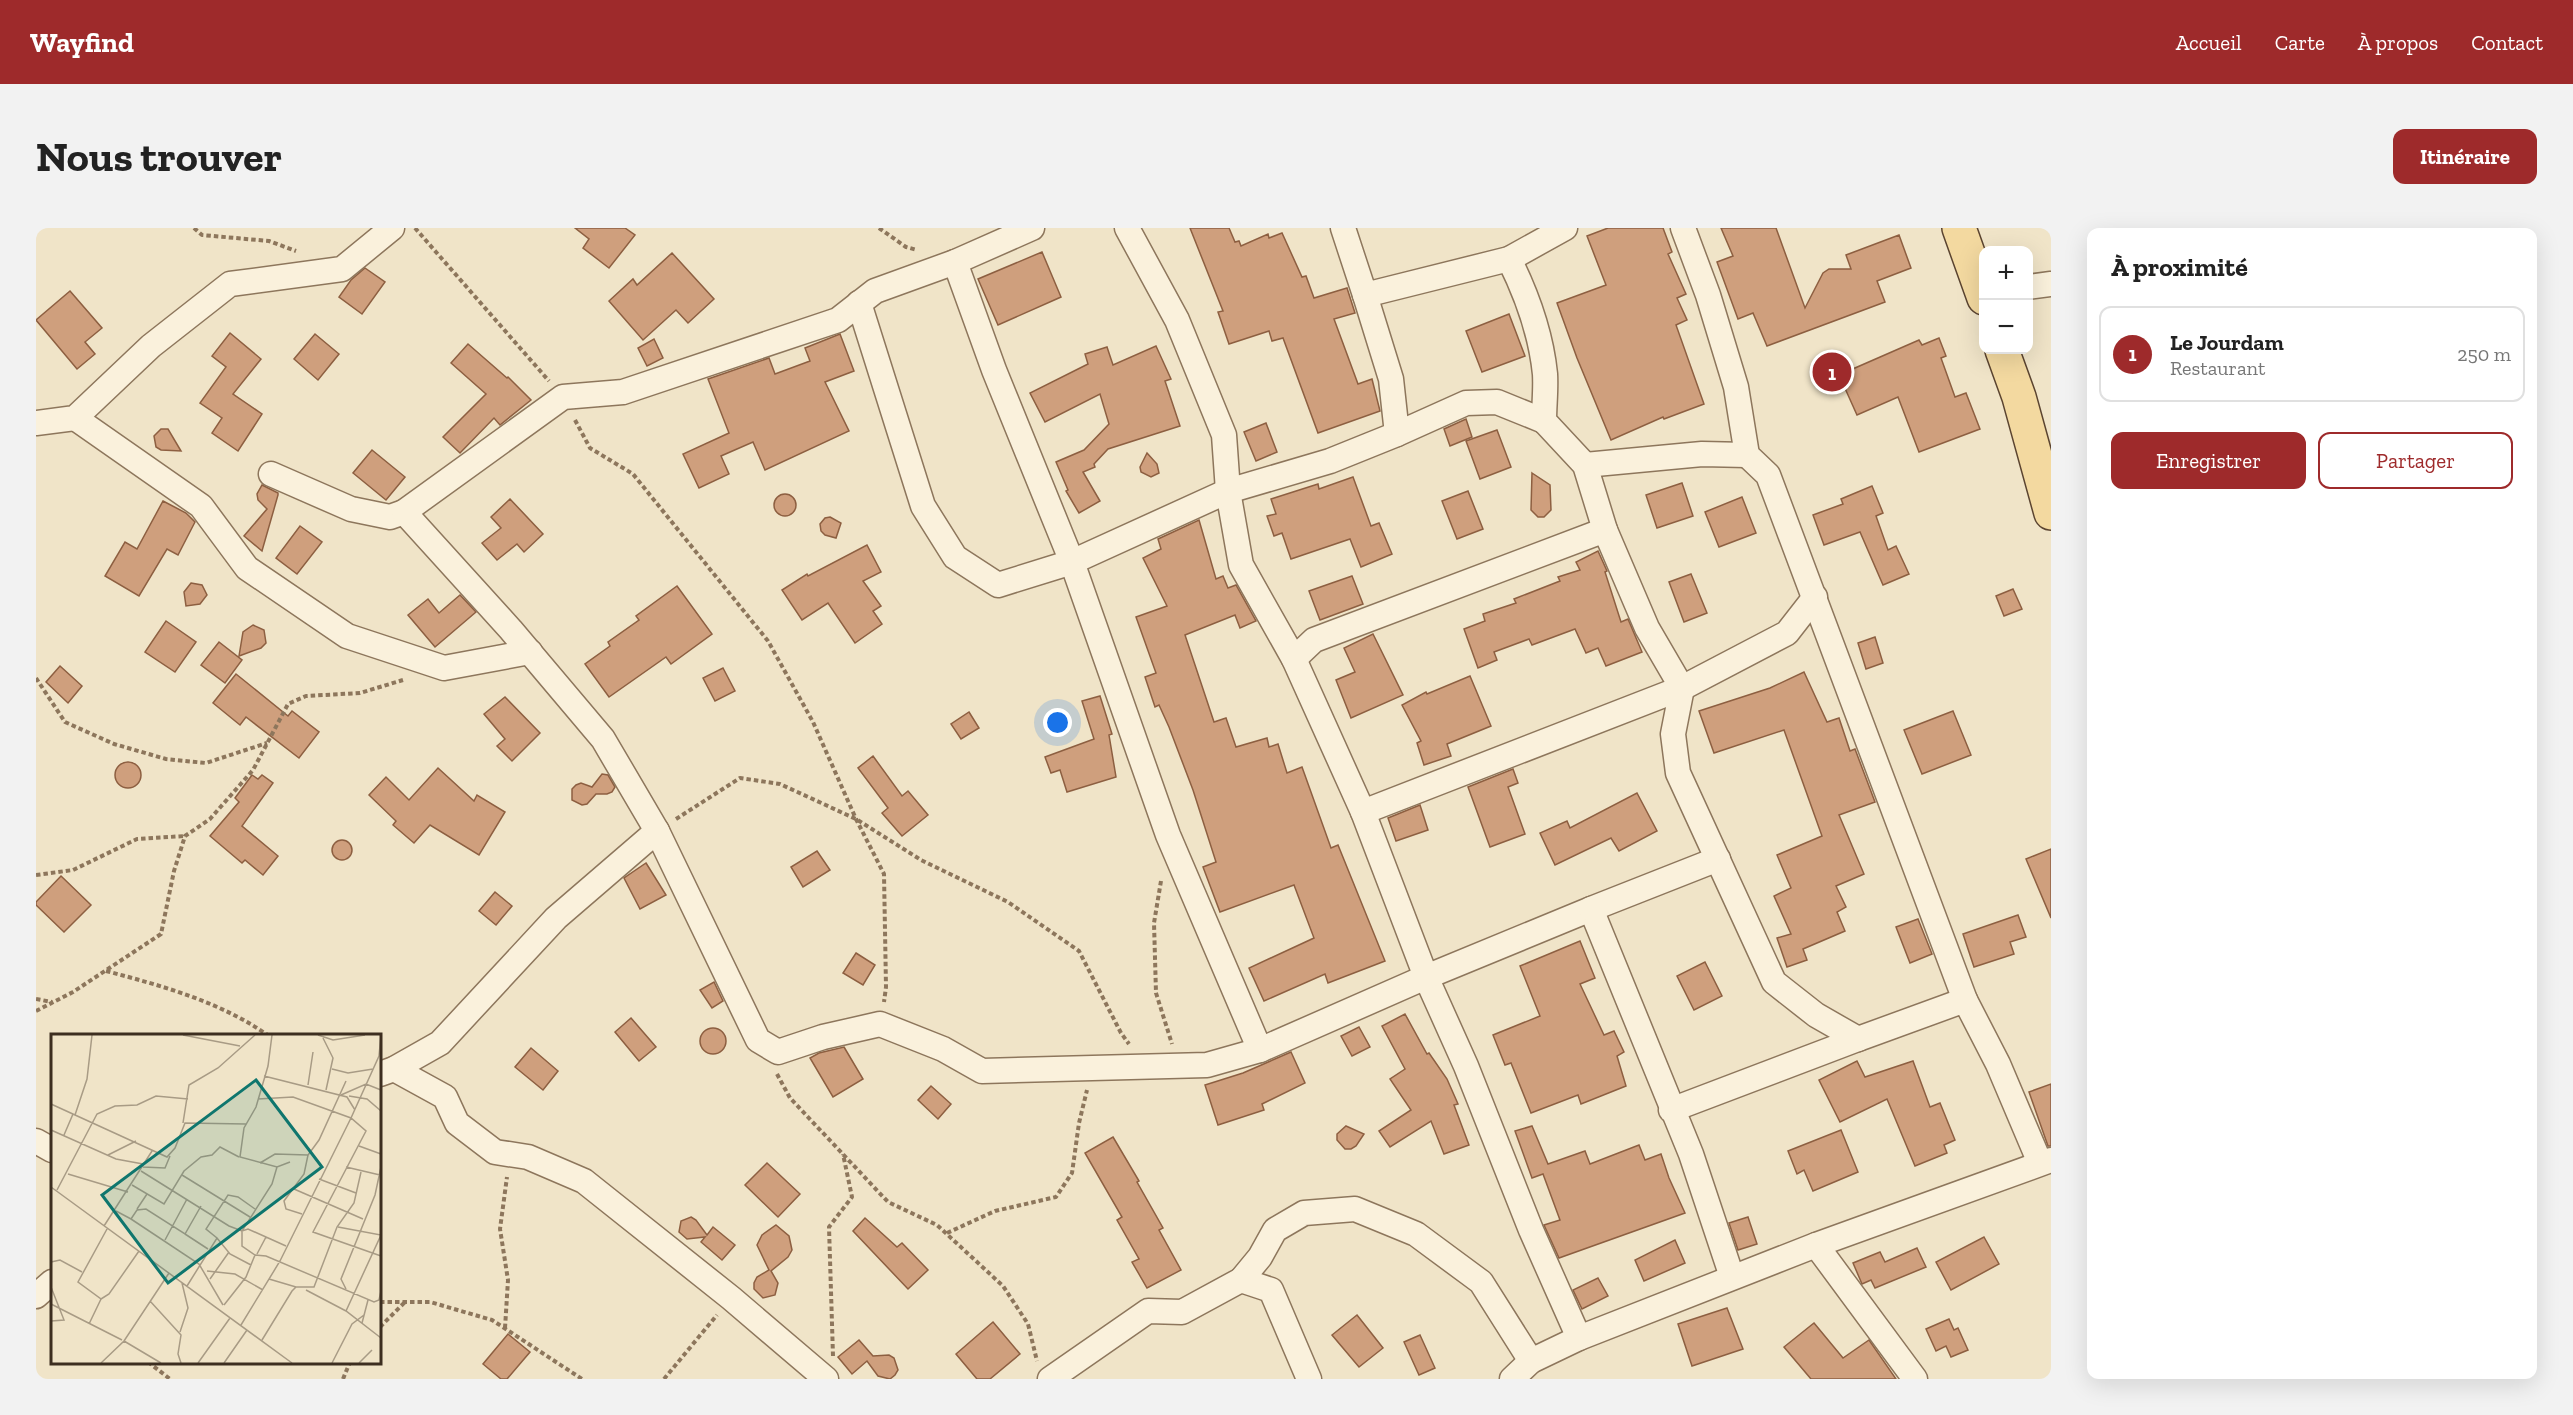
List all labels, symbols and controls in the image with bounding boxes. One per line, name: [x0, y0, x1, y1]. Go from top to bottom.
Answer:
text: Wayfind: [30, 26, 134, 59]
text: Accueil: [2176, 30, 2242, 55]
text: Carte: [2275, 30, 2325, 55]
text: À propos: [2358, 30, 2438, 55]
text: Contact: [2471, 30, 2543, 55]
button: Itinéraire: [2393, 129, 2537, 184]
text: Nous trouver: [36, 131, 282, 182]
map controls: [1979, 246, 2033, 354]
button: +: [1979, 246, 2033, 300]
text: À proximité: [2111, 251, 2248, 283]
button: −: [1979, 300, 2033, 354]
text: Le Jourdam: [2170, 329, 2284, 356]
text: 1: [2128, 342, 2137, 366]
text: 250 m: [2457, 342, 2511, 366]
pin: 1: [1812, 350, 1852, 394]
text: Restaurant: [2170, 356, 2266, 380]
button: Enregistrer: [2111, 432, 2306, 489]
button: Partager: [2318, 432, 2513, 489]
your location: [1043, 708, 1072, 737]
inset map: [51, 1034, 381, 1364]

